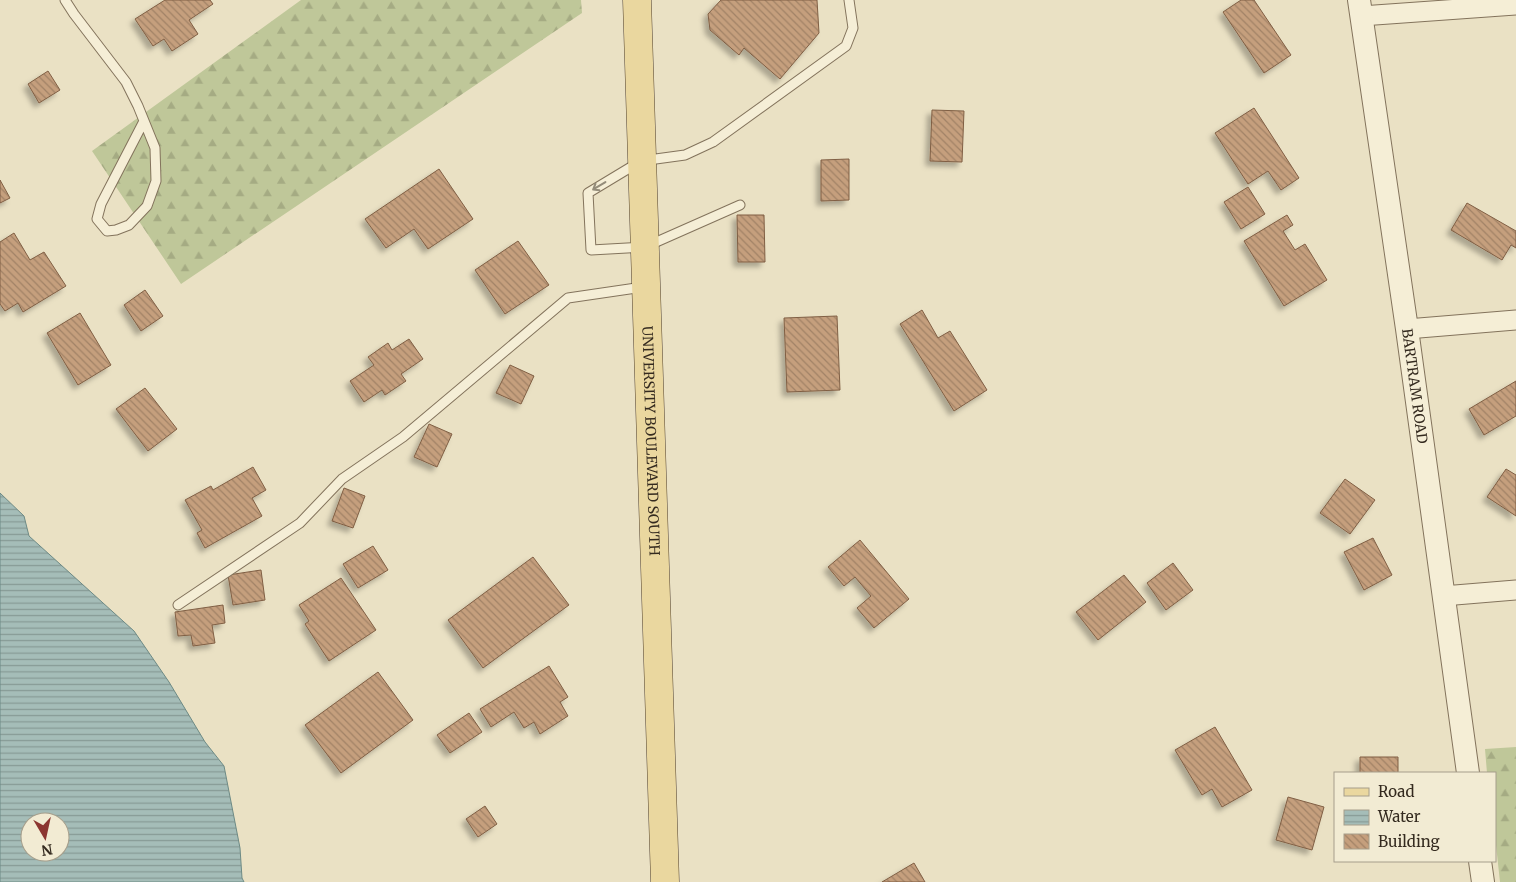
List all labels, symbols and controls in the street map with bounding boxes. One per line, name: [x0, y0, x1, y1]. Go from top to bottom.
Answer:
one-way arrow: [593, 182, 607, 192]
street label: UNIVERSITY BOULEVARD SOUTH: [638, 325, 664, 556]
street label: BARTRAM ROAD: [1398, 327, 1432, 445]
legend: [1334, 772, 1496, 862]
text: Road: [1378, 782, 1414, 801]
text: Water: [1377, 807, 1421, 826]
north arrow: [20, 812, 70, 862]
text: Building: [1378, 832, 1440, 851]
text: N: [40, 840, 54, 860]

